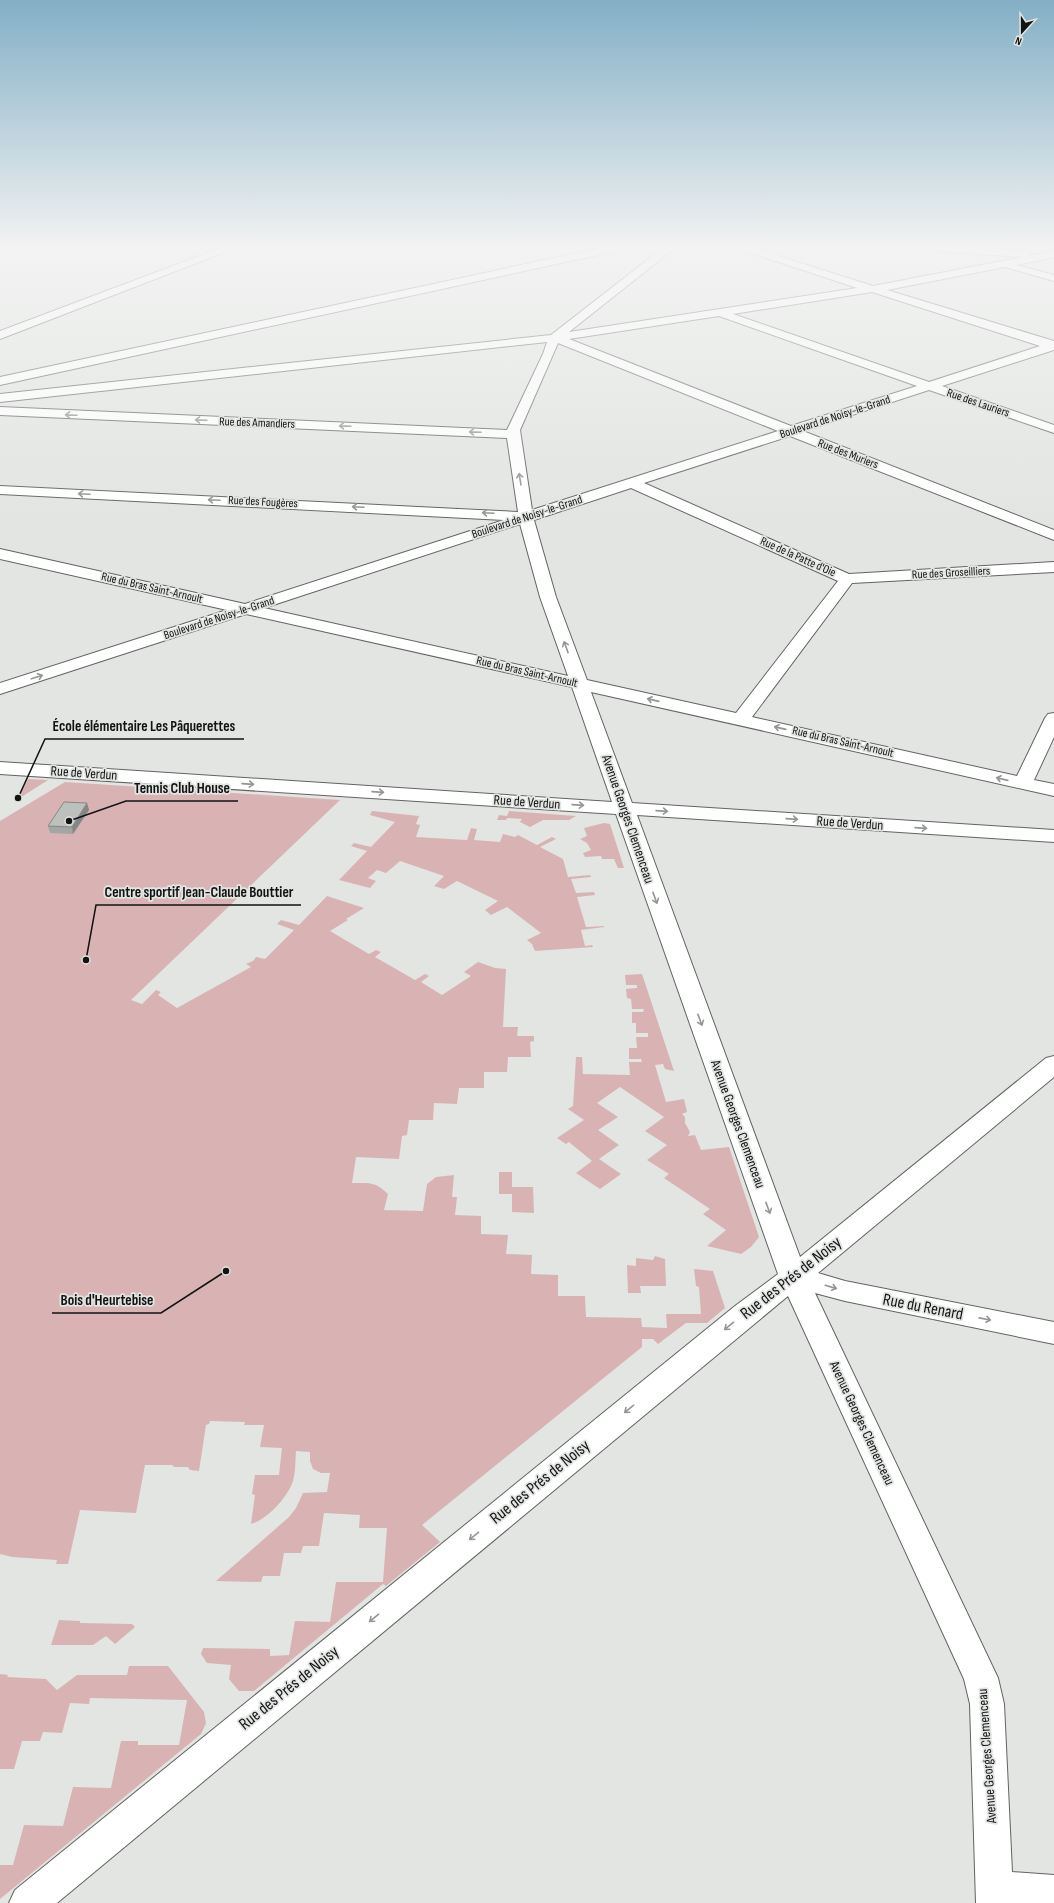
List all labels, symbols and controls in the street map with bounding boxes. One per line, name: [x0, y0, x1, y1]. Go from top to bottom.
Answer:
north arrow: [1002, 12, 1042, 52]
text: N: [1013, 34, 1024, 48]
street label: Rue des Lauriers: [945, 385, 1011, 421]
street label: Boulevard de Noisy-le-Grand: [778, 392, 892, 442]
one-way arrow: [65, 411, 78, 418]
street label: Rue des Amandiers: [219, 414, 295, 432]
one-way arrow: [195, 416, 208, 424]
one-way arrow: [339, 423, 352, 430]
one-way arrow: [469, 428, 482, 436]
street label: Rue des Muriers: [816, 436, 880, 472]
one-way arrow: [516, 473, 524, 486]
one-way arrow: [78, 490, 91, 497]
street label: Boulevard de Noisy-le-Grand: [470, 492, 584, 542]
street label: Rue des Fougères: [228, 493, 298, 511]
one-way arrow: [208, 496, 221, 503]
one-way arrow: [352, 503, 365, 510]
one-way arrow: [482, 510, 495, 517]
street label: Rue de la Patte d'Oie: [758, 534, 838, 580]
street label: Rue des Groseilliers: [912, 563, 990, 583]
street label: Rue du Bras Saint-Arnoult: [100, 569, 204, 607]
street label: Boulevard de Noisy-le-Grand: [162, 593, 276, 643]
one-way arrow: [562, 640, 569, 653]
street label: Rue du Bras Saint-Arnoult: [475, 653, 579, 691]
one-way arrow: [30, 673, 43, 680]
one-way arrow: [647, 695, 660, 703]
callout: École élémentaire Les Pâquerettes: [45, 712, 244, 739]
text: École élémentaire Les Pâquerettes: [53, 717, 236, 736]
street label: Rue du Bras Saint-Arnoult: [791, 723, 895, 761]
one-way arrow: [774, 724, 787, 731]
street label: Avenue Georges Clemenceau: [598, 751, 658, 886]
street label: Rue de Verdun: [50, 762, 118, 784]
callout: Tennis Club House: [126, 774, 238, 801]
one-way arrow: [996, 774, 1009, 782]
text: Tennis Club House: [134, 779, 230, 798]
one-way arrow: [241, 780, 254, 787]
one-way arrow: [371, 789, 384, 796]
street label: Rue de Verdun: [493, 791, 561, 813]
one-way arrow: [571, 802, 584, 809]
one-way arrow: [655, 807, 668, 814]
street label: Rue de Verdun: [816, 812, 884, 834]
one-way arrow: [785, 816, 798, 823]
one-way arrow: [914, 824, 927, 831]
callout: Centre sportif Jean-Claude Bouttier: [96, 878, 301, 905]
text: Centre sportif Jean-Claude Bouttier: [105, 883, 294, 902]
one-way arrow: [652, 891, 660, 903]
one-way arrow: [697, 1013, 704, 1026]
street label: Avenue Georges Clemenceau: [707, 1057, 769, 1190]
one-way arrow: [765, 1201, 773, 1213]
street label: Rue des Prés de Noisy: [736, 1232, 846, 1324]
one-way arrow: [824, 1284, 837, 1291]
callout: Bois d'Heurtebise: [52, 1286, 161, 1313]
street label: Rue du Renard: [881, 1289, 965, 1325]
text: Bois d'Heurtebise: [61, 1291, 153, 1310]
one-way arrow: [979, 1316, 992, 1324]
one-way arrow: [724, 1322, 735, 1331]
street label: Avenue Georges Clemenceau: [825, 1357, 898, 1488]
one-way arrow: [623, 1404, 634, 1413]
street label: Rue des Prés de Noisy: [486, 1435, 594, 1528]
one-way arrow: [469, 1531, 480, 1540]
one-way arrow: [369, 1614, 379, 1623]
street label: Rue des Prés de Noisy: [235, 1641, 343, 1734]
street label: Avenue Georges Clemenceau: [974, 1688, 1000, 1825]

